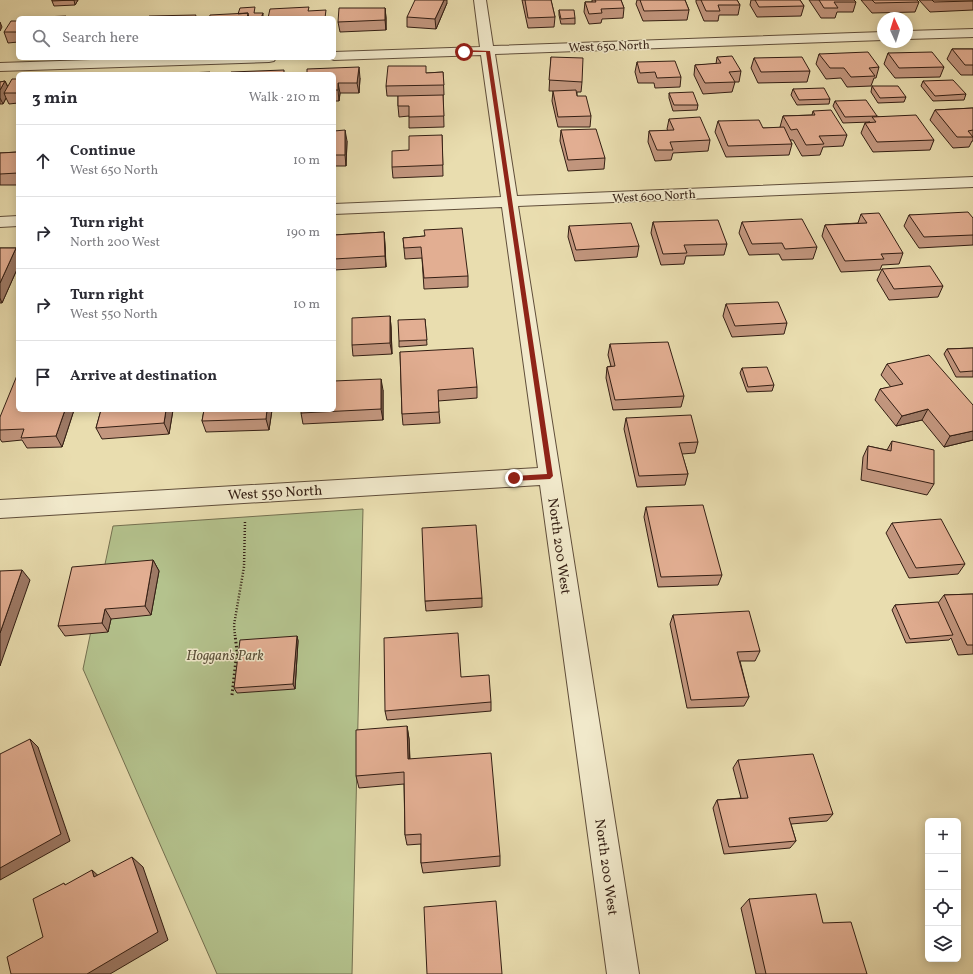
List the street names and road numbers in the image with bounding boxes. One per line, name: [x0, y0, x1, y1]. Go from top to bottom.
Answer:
street label: West 650 North: [568, 38, 650, 56]
street label: West 600 North: [612, 187, 696, 207]
street label: West 550 North: [227, 482, 323, 505]
street label: North 200 West: [542, 497, 575, 596]
street label: North 200 West: [589, 818, 622, 917]

